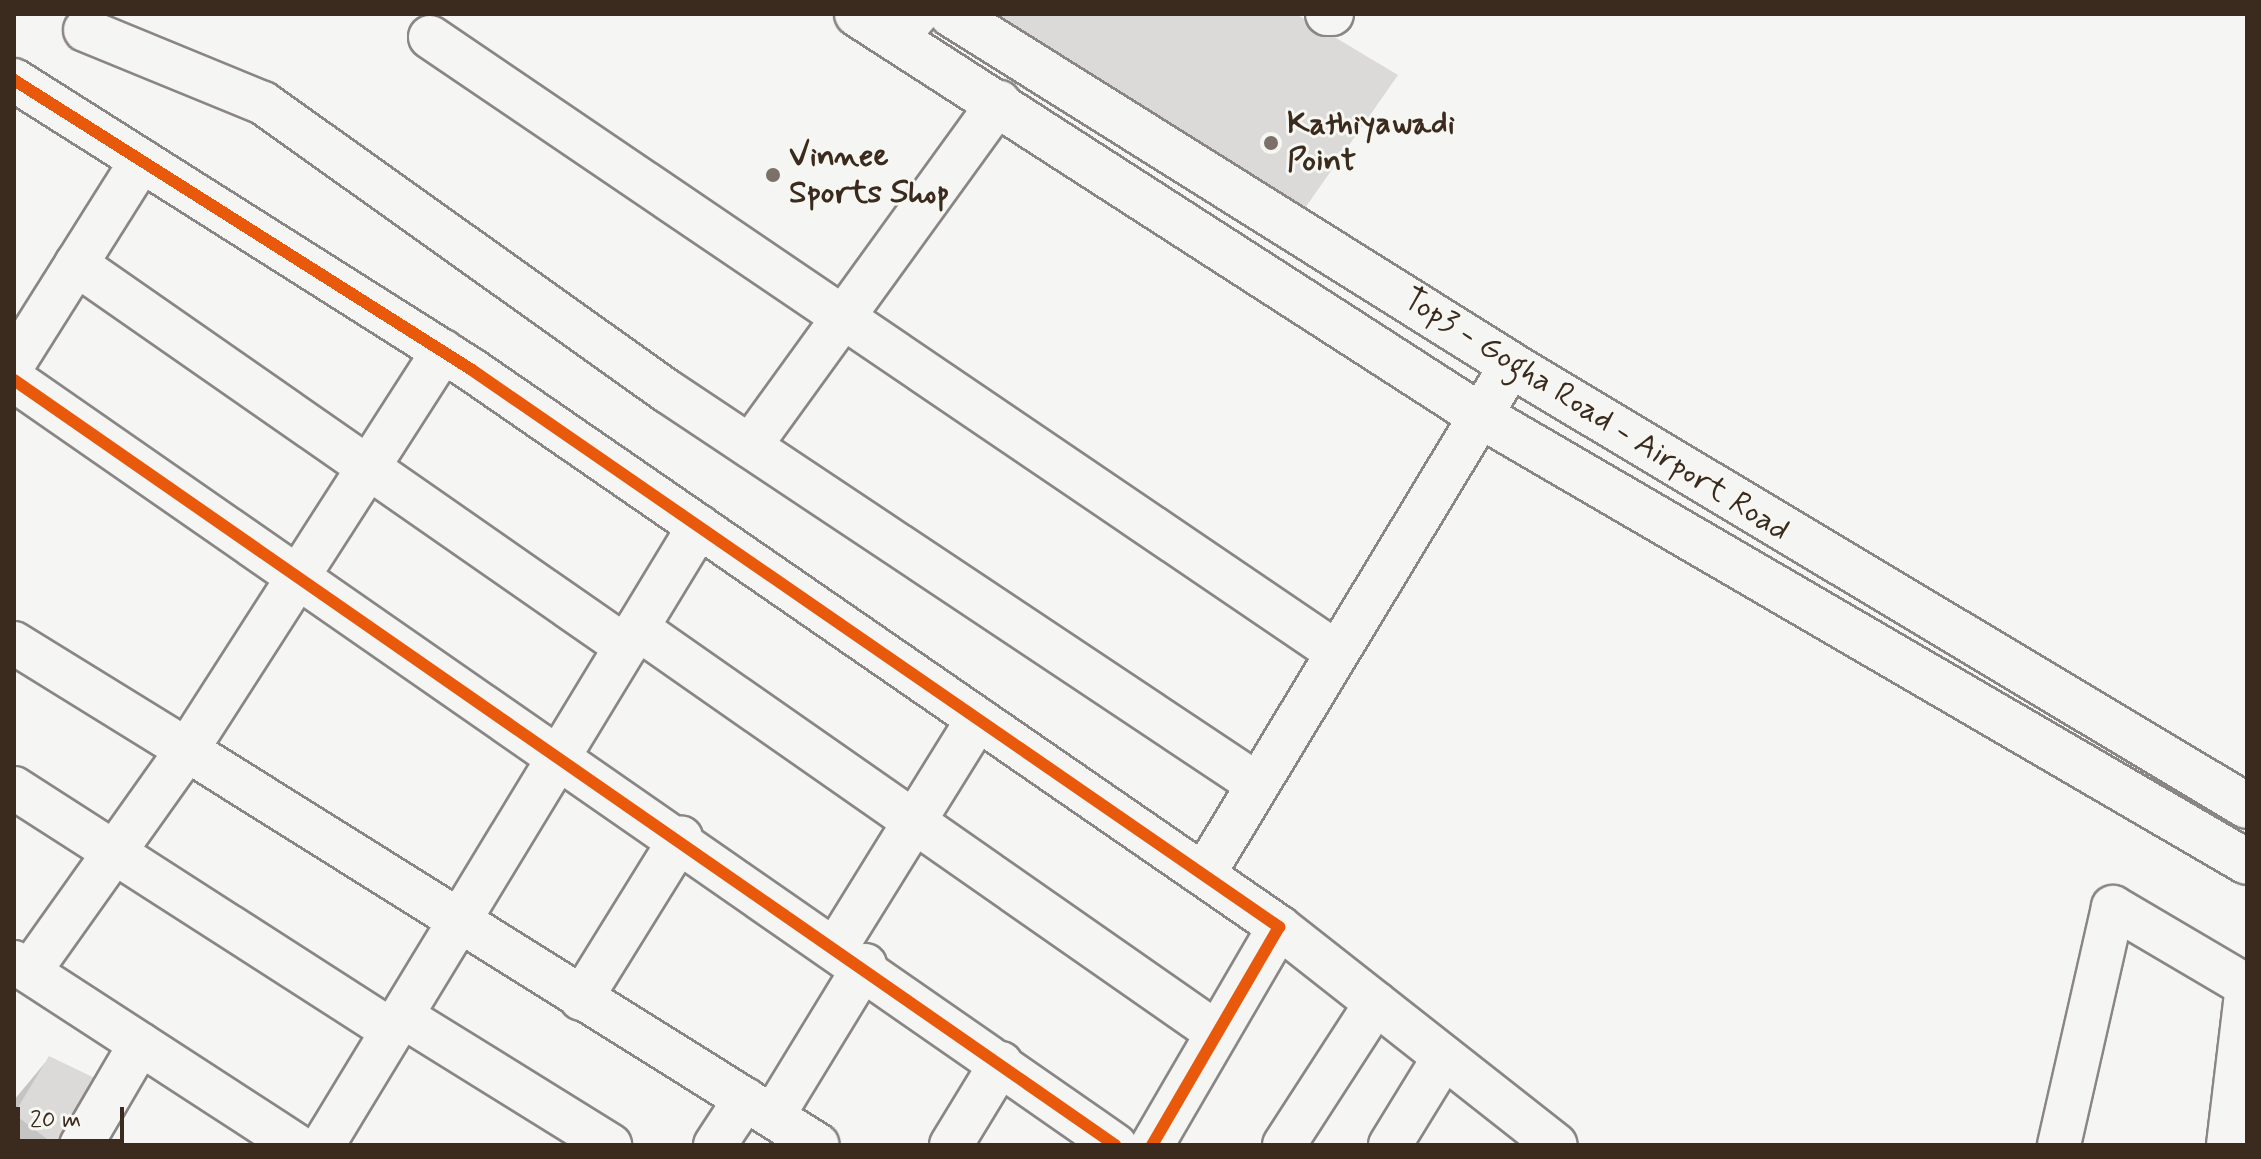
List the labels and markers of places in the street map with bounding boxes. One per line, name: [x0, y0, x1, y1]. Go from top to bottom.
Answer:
place label: Kathiyawadi Point: [1287, 106, 1455, 181]
marker: Kathiyawadi Point: [1262, 134, 1280, 152]
place label: Vinnee Sports Shop: [789, 138, 949, 213]
marker: Vinnee Sports Shop: [764, 166, 782, 184]

